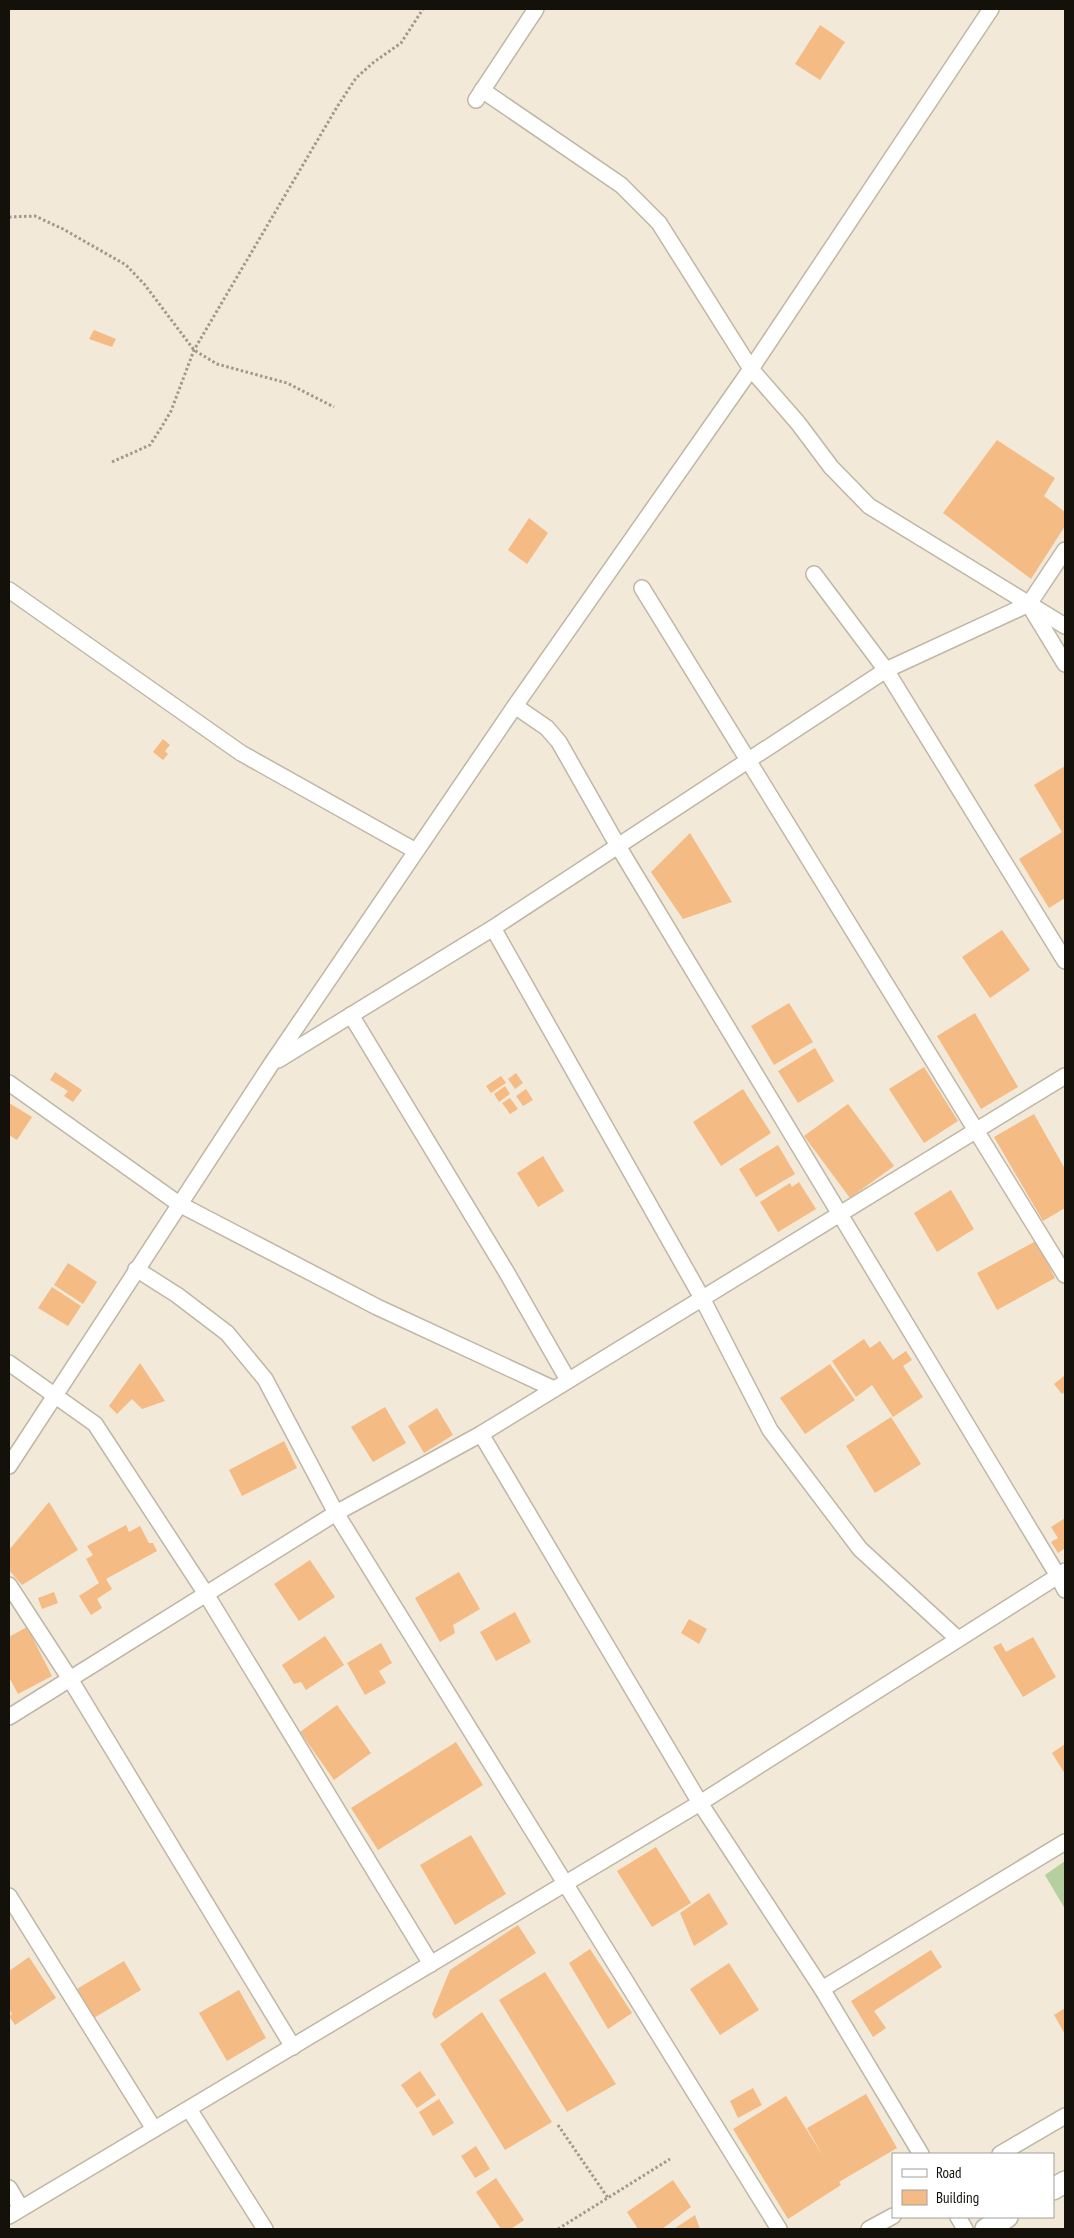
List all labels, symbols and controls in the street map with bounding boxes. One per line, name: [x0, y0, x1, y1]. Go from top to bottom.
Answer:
legend: [892, 2153, 1054, 2218]
text: Road: [936, 2163, 962, 2182]
text: Building: [936, 2188, 979, 2207]

